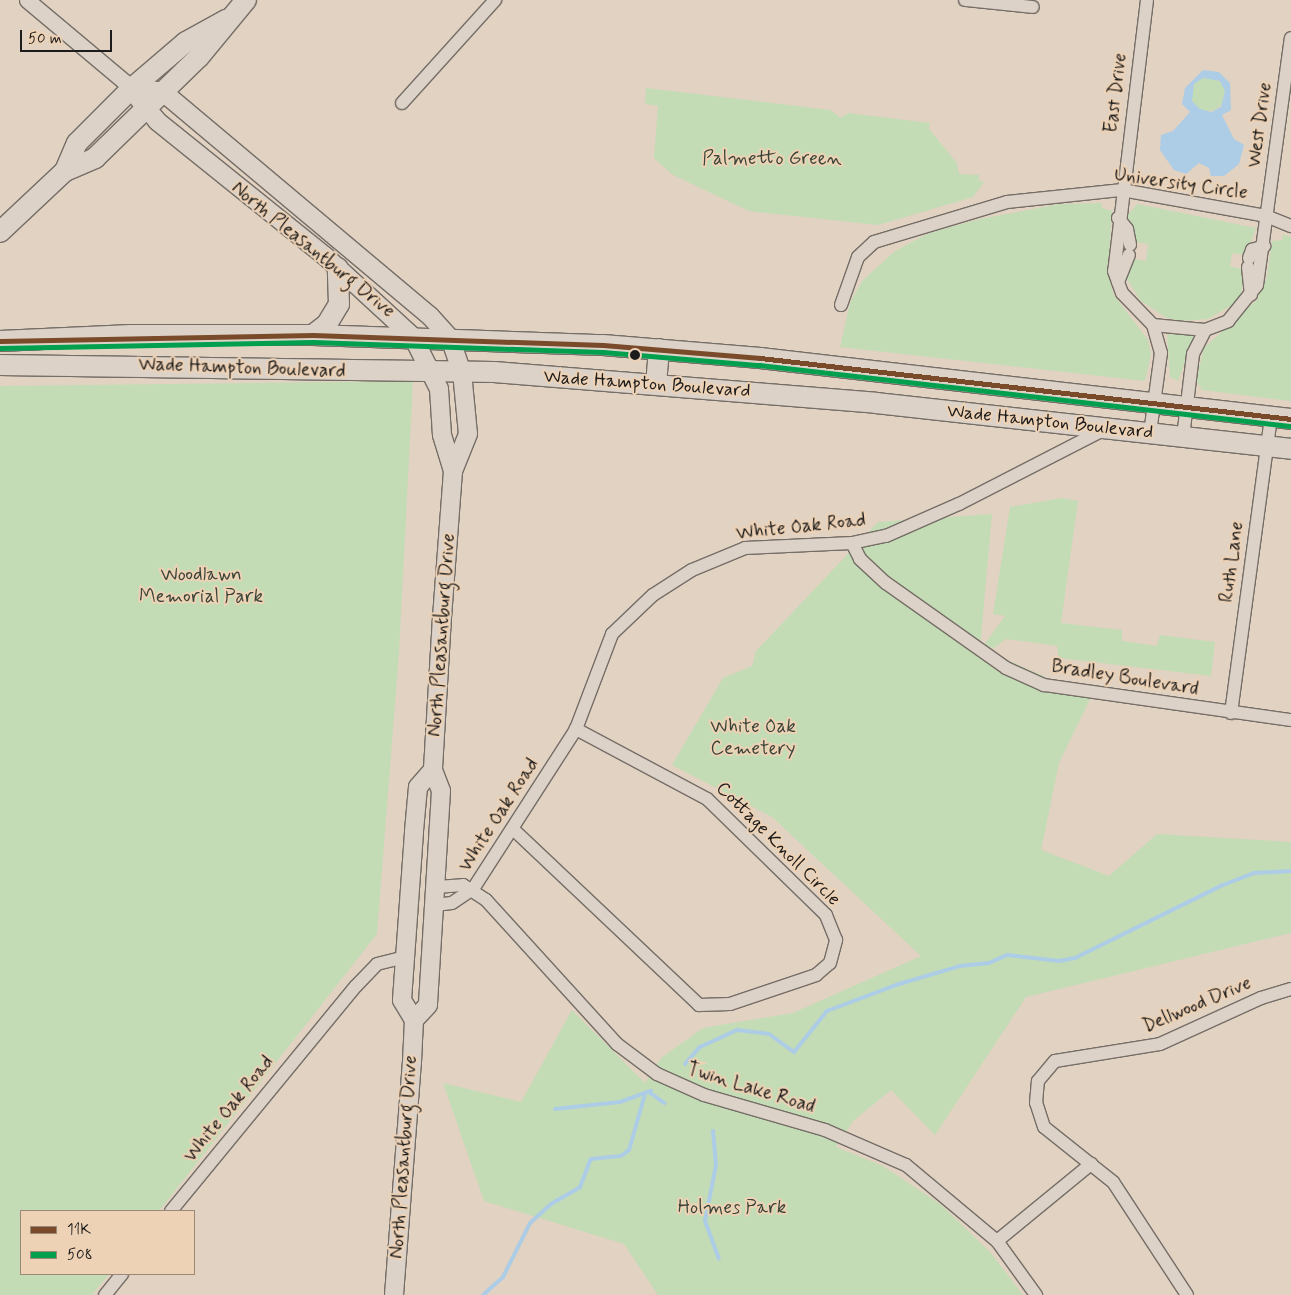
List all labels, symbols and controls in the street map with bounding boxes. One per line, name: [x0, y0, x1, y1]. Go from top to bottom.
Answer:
scale bar: [22, 20, 115, 52]
text: 50 m: [28, 29, 62, 49]
street label: East Drive: [1100, 52, 1132, 134]
street label: West Drive: [1243, 81, 1277, 169]
park label: Palmetto Green: [703, 148, 841, 170]
street label: University Circle: [1113, 163, 1249, 205]
street label: North Pleasantburg Drive: [227, 177, 399, 323]
unlabelled marker: [630, 350, 640, 360]
street label: Wade Hampton Boulevard: [138, 353, 346, 383]
street label: Wade Hampton Boulevard: [543, 365, 751, 403]
street label: Wade Hampton Boulevard: [946, 400, 1154, 444]
street label: White Oak Road: [735, 509, 867, 545]
street label: Ruth Lane: [1215, 520, 1249, 604]
street label: North Pleasantburg Drive: [424, 533, 460, 737]
park label: Woodlawn Memorial Park: [139, 564, 263, 608]
street label: Bradley Boulevard: [1052, 656, 1198, 700]
park label: White Oak Cemetery: [710, 716, 796, 760]
street label: White Oak Road: [454, 754, 544, 876]
street label: Cottage Knoll Circle: [712, 778, 844, 910]
street label: Dellwood Drive: [1140, 972, 1254, 1038]
street label: White Oak Road: [179, 1051, 279, 1167]
street label: North Pleasantburg Drive: [386, 1055, 422, 1259]
street label: Twin Lake Road: [685, 1058, 817, 1118]
park label: Holmes Park: [679, 1197, 785, 1219]
legend: [20, 1210, 195, 1275]
text: 11K: [67, 1220, 91, 1240]
text: 508: [67, 1245, 93, 1265]

